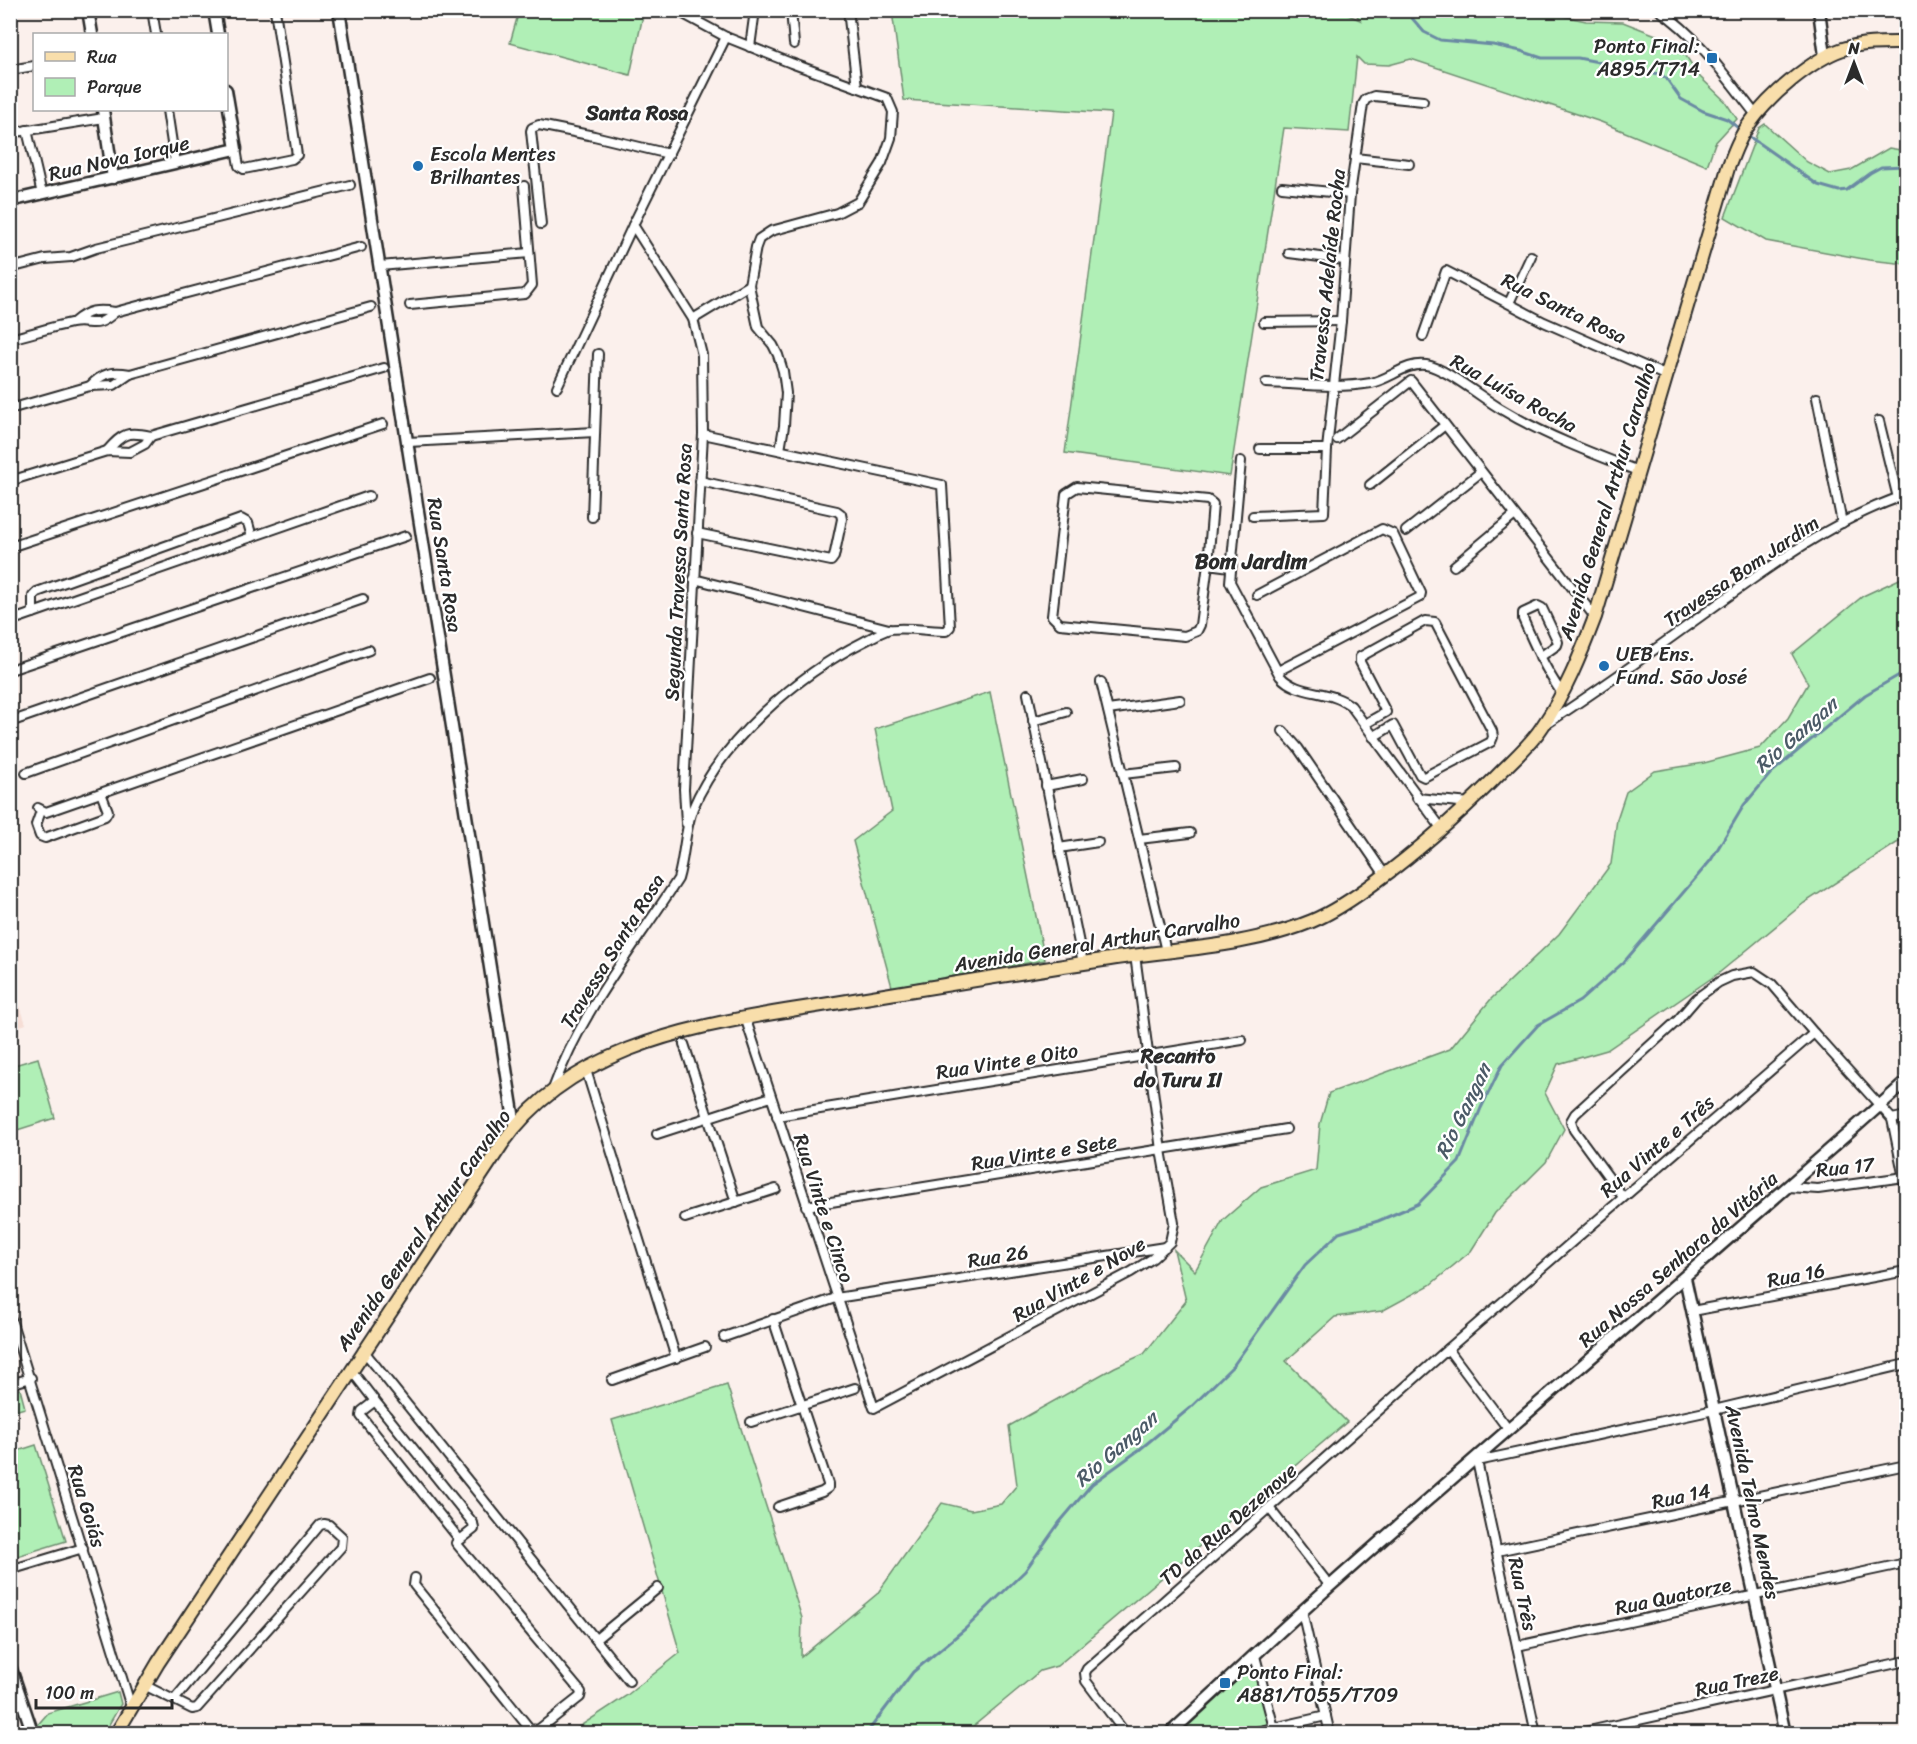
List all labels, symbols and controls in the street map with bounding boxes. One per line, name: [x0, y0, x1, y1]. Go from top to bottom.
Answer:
place label: Ponto Final: A895/T714: [1594, 29, 1700, 87]
legend: [33, 33, 228, 111]
north arrow: [1824, 33, 1884, 93]
text: N: [1847, 34, 1860, 63]
text: Rua: [87, 41, 118, 73]
marker: Ponto Final: A895/T714: [1705, 51, 1719, 65]
text: Parque: [87, 71, 142, 103]
district label: Santa Rosa: [585, 94, 689, 132]
street label: Rua Nova Iorque: [45, 125, 193, 192]
place label: Escola Mentes Brilhantes: [430, 137, 556, 195]
marker: Escola Mentes Brilhantes: [411, 159, 425, 173]
street label: Travessa Adelaíde Rocha: [1299, 166, 1356, 383]
street label: Rua Santa Rosa: [1495, 263, 1632, 354]
street label: Rua Luísa Rocha: [1444, 344, 1584, 443]
street label: Avenida General Arthur Carvalho: [1548, 358, 1666, 645]
street label: Segunda Travessa Santa Rosa: [654, 442, 703, 702]
street label: Rua Santa Rosa: [417, 495, 472, 635]
street label: Travessa Bom Jardim: [1656, 506, 1827, 637]
district label: Bom Jardim: [1195, 542, 1307, 581]
place label: UEB Ens. Fund. São José: [1616, 637, 1747, 695]
marker: UEB Ens. Fund. São José: [1597, 659, 1611, 673]
water label: Rio Gangan: [1745, 685, 1849, 783]
street label: Travessa Santa Rosa: [550, 867, 674, 1036]
street label: Avenida General Arthur Carvalho: [951, 903, 1242, 983]
street label: Rua Vinte e Oito: [934, 1033, 1081, 1090]
district label: Recanto do Turu II: [1134, 1037, 1223, 1099]
water label: Rio Gangan: [1424, 1054, 1504, 1165]
street label: Rua Vinte e Três: [1592, 1086, 1724, 1207]
street label: Avenida General Arthur Carvalho: [326, 1102, 521, 1359]
street label: Rua Vinte e Sete: [969, 1124, 1120, 1181]
street label: Rua Vinte e Cinco: [783, 1129, 864, 1287]
street label: Rua 17: [1814, 1147, 1877, 1188]
street label: Rua Nossa Senhora da Vitória: [1570, 1162, 1787, 1357]
street label: Rua Vinte e Nove: [1006, 1227, 1153, 1332]
street label: Rua 26: [965, 1234, 1031, 1279]
street label: Rua 16: [1764, 1253, 1828, 1298]
water label: Rio Gangan: [1065, 1399, 1169, 1497]
street label: Avenida Telmo Mendes: [1715, 1400, 1790, 1604]
street label: TD da Rua Dezenove: [1151, 1454, 1306, 1595]
street label: Rua Goiás: [57, 1460, 116, 1553]
street label: Rua 14: [1649, 1473, 1714, 1520]
street label: Rua Três: [1498, 1554, 1548, 1635]
street label: Rua Quatorze: [1612, 1567, 1735, 1626]
place label: Ponto Final: A881/T055/T709: [1236, 1655, 1398, 1713]
street label: Rua Treze: [1692, 1656, 1782, 1707]
scale bar: [36, 1672, 172, 1710]
marker: Ponto Final: A881/T055/T709: [1218, 1676, 1232, 1690]
text: 100 m: [45, 1677, 94, 1709]

